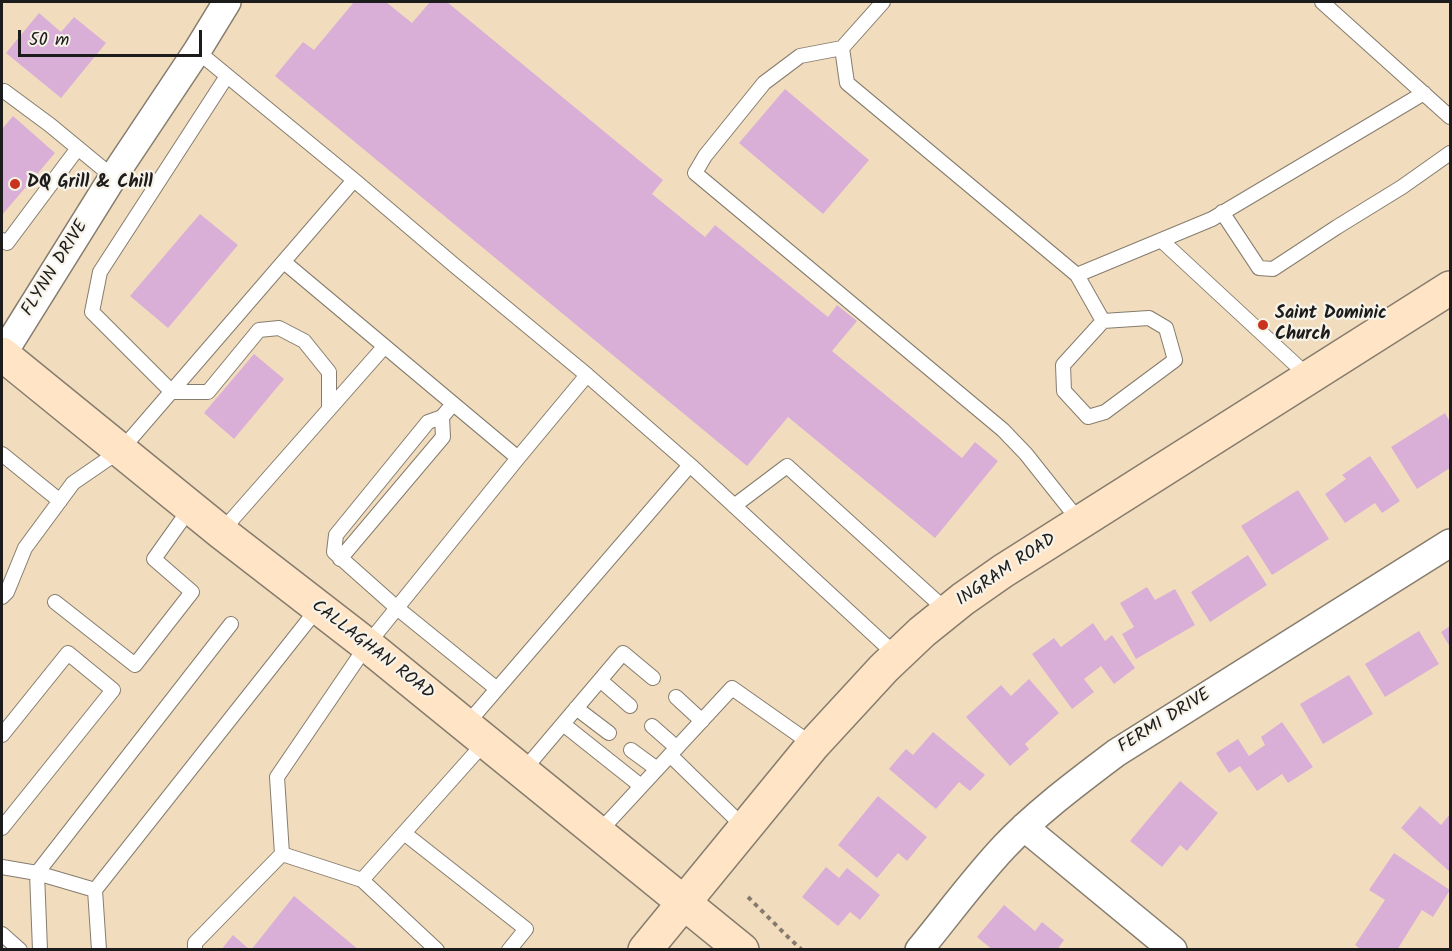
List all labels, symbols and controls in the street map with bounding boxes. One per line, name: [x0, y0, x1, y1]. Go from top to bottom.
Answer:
scale bar: [21, 18, 206, 56]
text: 50 m: [29, 26, 69, 55]
place label: DQ Grill & Chill: [27, 173, 153, 195]
marker: DQ Grill & Chill: [8, 177, 22, 191]
street label: FLYNN DRIVE: [18, 217, 94, 321]
place label: Saint Dominic Church: [1275, 304, 1387, 346]
marker: Saint Dominic Church: [1256, 318, 1270, 332]
street label: INGRAM ROAD: [953, 530, 1061, 612]
street label: CALLAGHAN ROAD: [306, 596, 438, 706]
street label: FERMI DRIVE: [1115, 685, 1215, 759]

